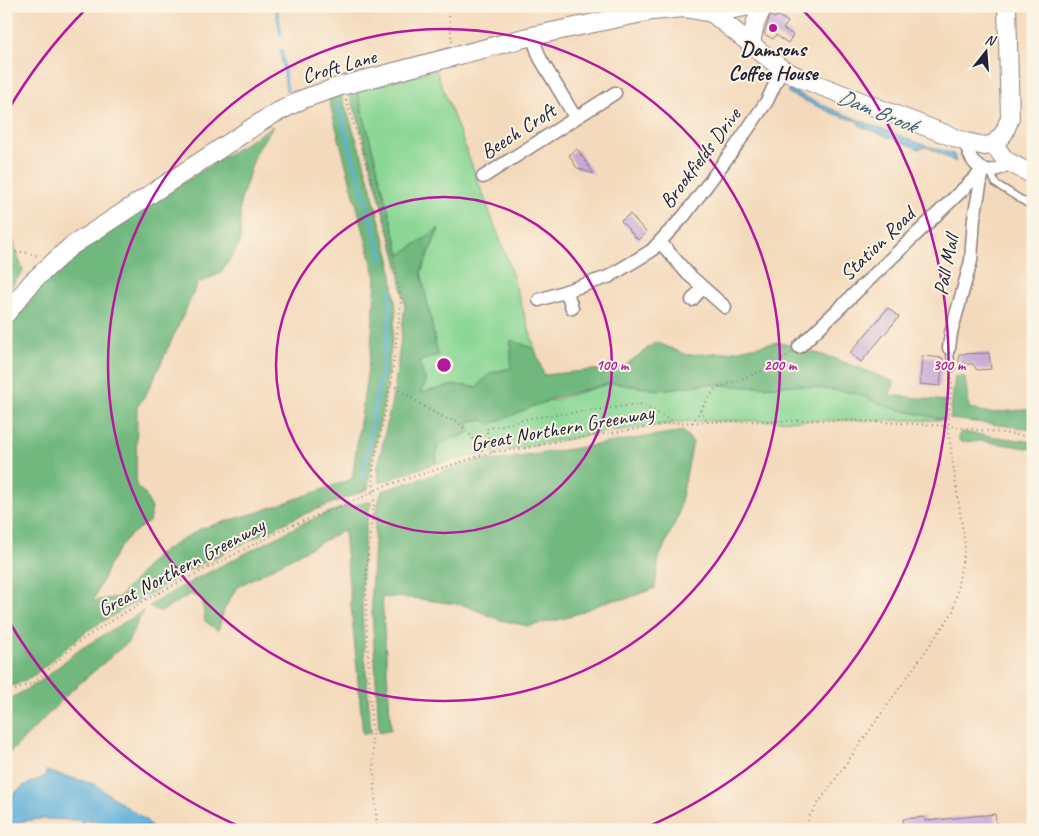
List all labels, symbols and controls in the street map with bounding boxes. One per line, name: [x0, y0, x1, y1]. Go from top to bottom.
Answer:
marker: Damsons Coffee House: [767, 22, 779, 34]
north arrow: [962, 28, 1012, 78]
text: N: [983, 31, 999, 50]
place label: Damsons Coffee House: [729, 36, 819, 86]
street label: Croft Lane: [299, 43, 380, 89]
water label: Dam Brook: [833, 83, 924, 141]
street label: Beech Croft: [476, 96, 562, 165]
street label: Brookfields Drive: [654, 102, 747, 213]
street label: Station Road: [834, 199, 923, 286]
street label: Pall Mall: [927, 229, 965, 297]
centre of rings: [435, 356, 453, 374]
text: 100 m: [596, 356, 630, 375]
text: 200 m: [764, 356, 798, 375]
text: 300 m: [933, 356, 967, 375]
street label: Great Northern Greenway: [468, 399, 657, 457]
street label: Great Northern Greenway: [93, 511, 271, 622]

